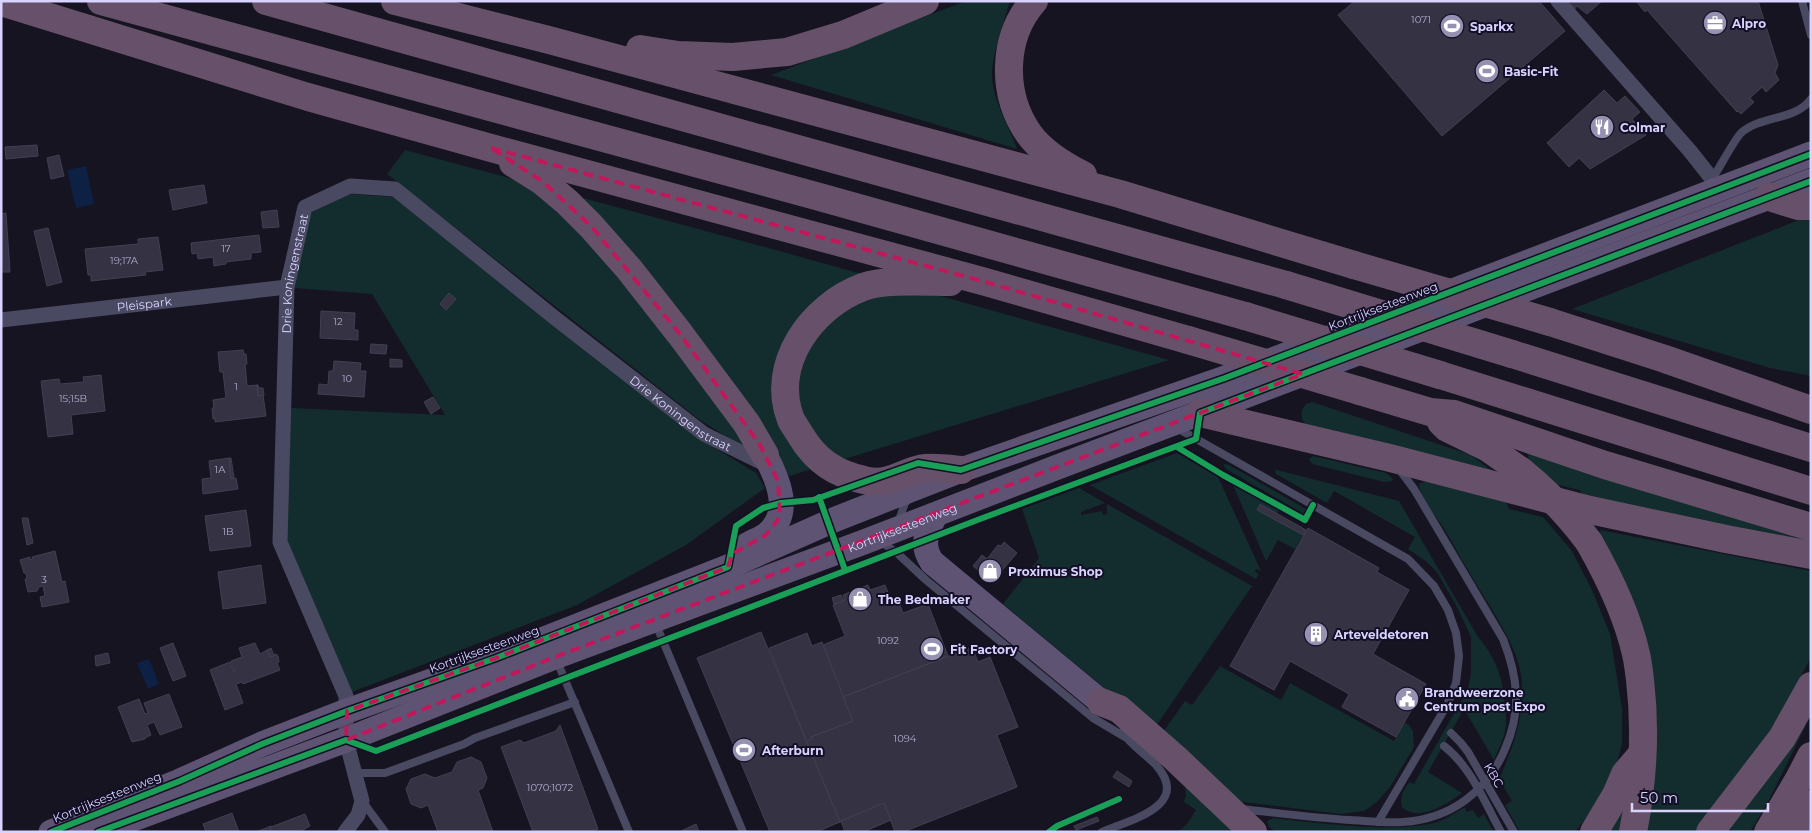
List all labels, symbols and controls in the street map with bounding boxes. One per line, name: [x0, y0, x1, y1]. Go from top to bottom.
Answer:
office icon: Alpro: [1702, 10, 1728, 36]
house number: 1071: [1411, 13, 1431, 26]
sports icon: Sparkx: [1439, 13, 1465, 39]
place label: Alpro: [1731, 16, 1766, 31]
place label: Sparkx: [1470, 19, 1514, 34]
sports icon: Basic-Fit: [1474, 58, 1500, 84]
place label: Basic-Fit: [1504, 64, 1559, 79]
restaurant icon: Colmar: [1589, 114, 1615, 140]
place label: Colmar: [1620, 120, 1665, 135]
street label: Drie Koningenstraat: [278, 212, 311, 334]
house number: 17: [221, 242, 231, 255]
house number: 19;17A: [110, 254, 139, 267]
street label: Kortrijksesteenweg: [1326, 278, 1440, 334]
street label: Pleispark: [116, 293, 173, 314]
house number: 12: [333, 315, 343, 328]
house number: 10: [342, 372, 352, 385]
street label: Drie Koningenstraat: [627, 372, 734, 454]
house number: 1: [234, 380, 238, 393]
house number: 15;15B: [59, 392, 87, 405]
house number: 1A: [215, 463, 226, 476]
street label: Kortrijksesteenweg: [845, 499, 959, 555]
house number: 1B: [222, 525, 234, 538]
shop icon: Proximus Shop: [977, 558, 1003, 584]
place label: Proximus Shop: [1008, 564, 1103, 579]
house number: 3: [41, 573, 47, 586]
shop icon: The Bedmaker: [847, 586, 873, 612]
place label: The Bedmaker: [878, 592, 970, 607]
building icon: Arteveldetoren: [1303, 621, 1329, 647]
street label: Kortrijksesteenweg: [427, 622, 541, 676]
place label: Arteveldetoren: [1333, 627, 1429, 642]
house number: 1092: [877, 634, 899, 647]
sports icon: Fit Factory: [919, 636, 945, 662]
place label: Fit Factory: [950, 642, 1018, 657]
place label: Brandweerzone Centrum post Expo: [1424, 685, 1545, 714]
public building icon: Brandweerzone Centrum post Expo: [1394, 686, 1420, 712]
house number: 1094: [894, 732, 917, 745]
sports icon: Afterburn: [731, 737, 757, 763]
place label: Afterburn: [761, 743, 824, 758]
street label: KBC: [1481, 760, 1507, 790]
street label: Kortrijksesteenweg: [51, 768, 163, 826]
scale bar: [1632, 780, 1768, 812]
house number: 1070;1072: [527, 781, 573, 794]
text: 50 m: [1640, 788, 1678, 807]

